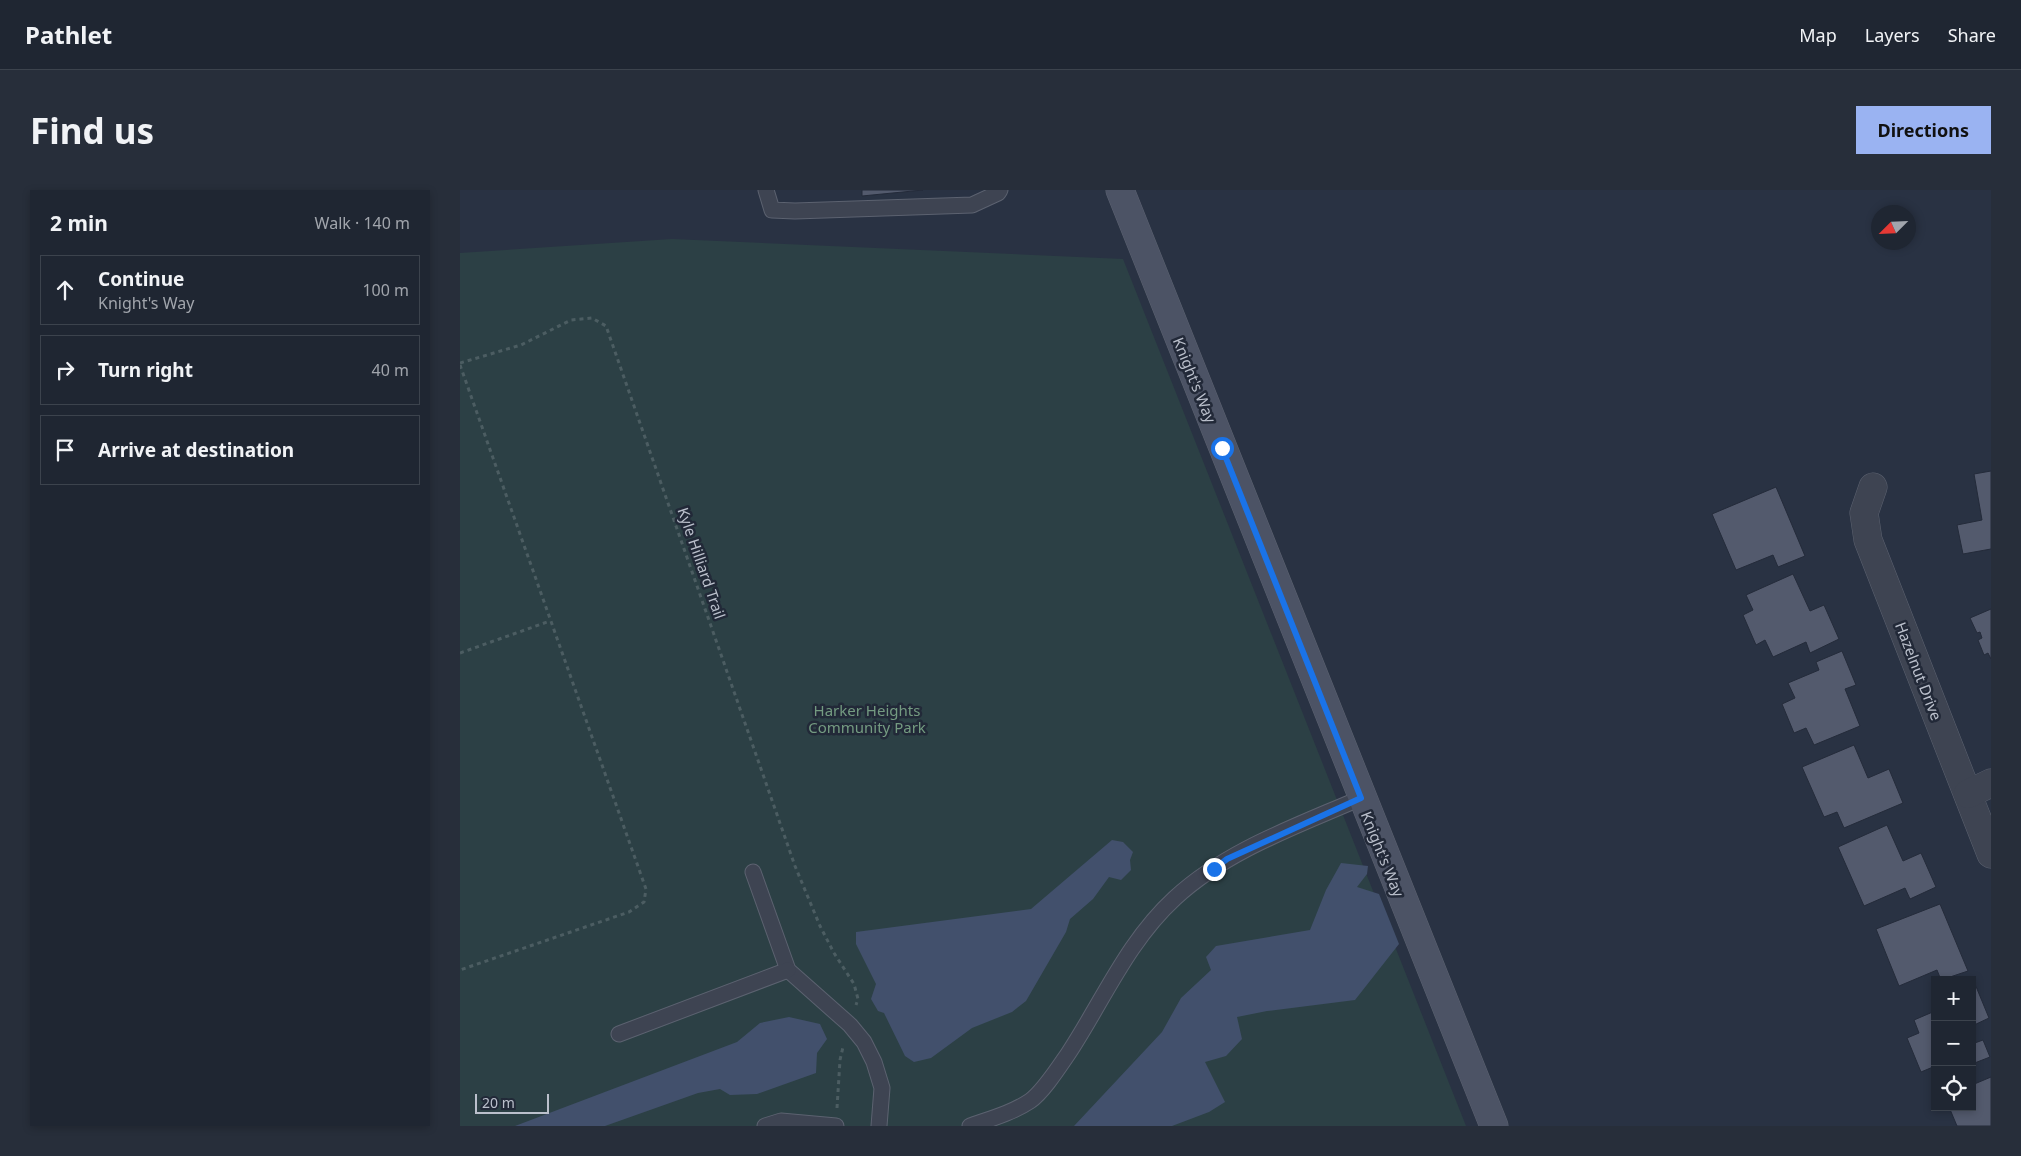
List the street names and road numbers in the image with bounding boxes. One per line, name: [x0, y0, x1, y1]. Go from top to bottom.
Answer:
street label: Knight's Way: [1169, 334, 1221, 426]
street label: Kyle Hilliard Trail: [674, 505, 730, 621]
street label: Hazelnut Drive: [1891, 619, 1947, 723]
street label: Knight's Way: [1357, 808, 1409, 900]

